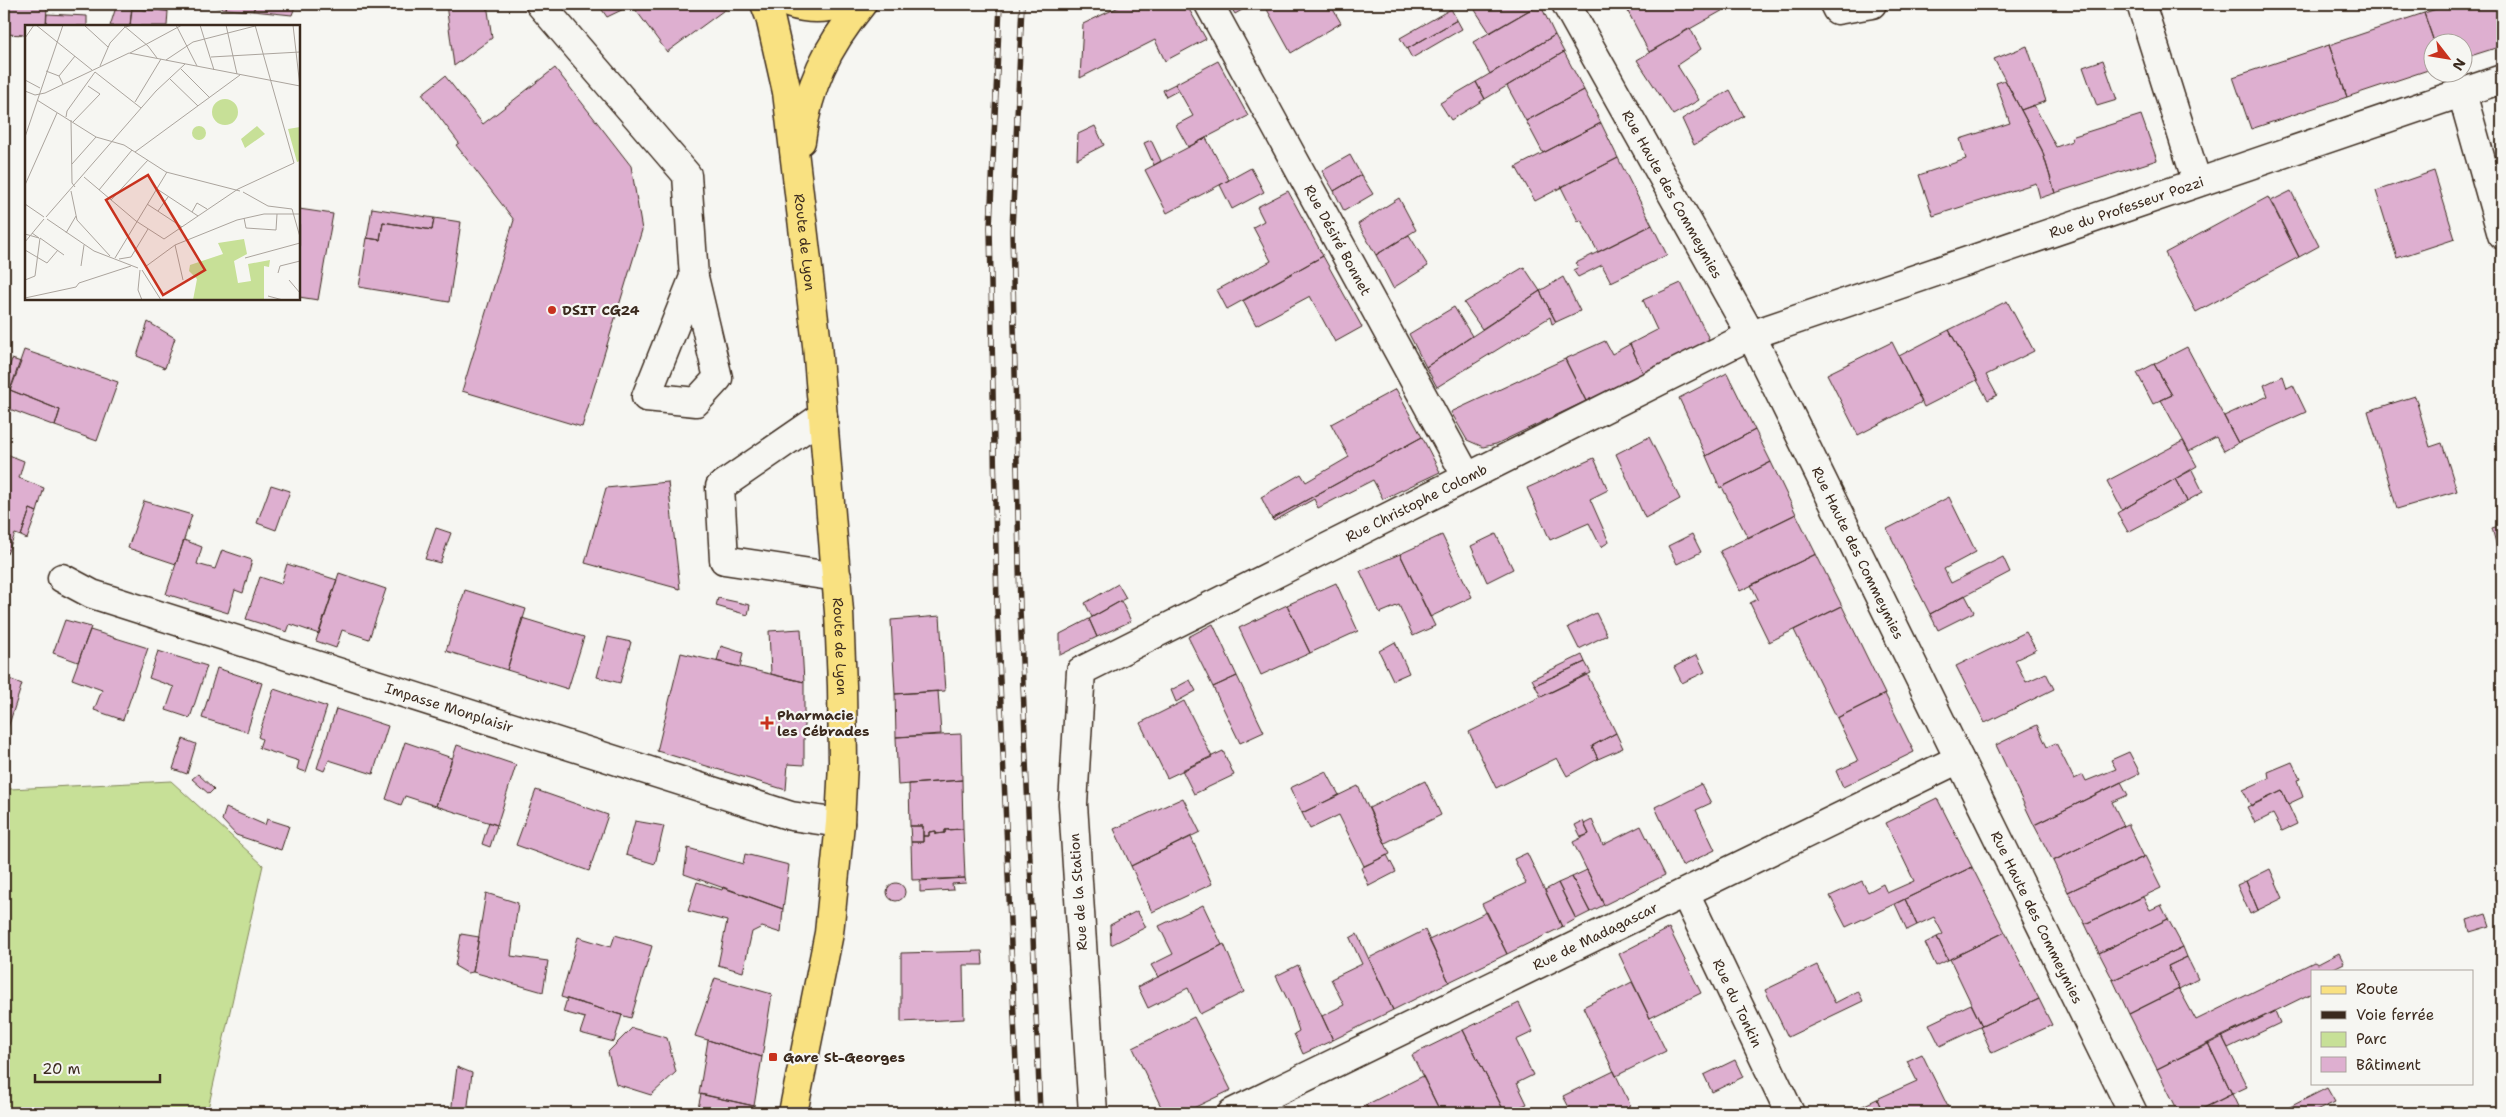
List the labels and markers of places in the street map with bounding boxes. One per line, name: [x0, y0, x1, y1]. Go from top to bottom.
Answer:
place label: DSIT CG24: [562, 301, 640, 319]
marker: DSIT CG24: [546, 304, 558, 316]
place label: Pharmacie les Cébrades: [777, 706, 869, 740]
marker: Pharmacie les Cébrades: [761, 717, 773, 729]
place label: Gare St-Georges: [783, 1048, 905, 1066]
marker: Gare St-Georges: [767, 1051, 779, 1063]

